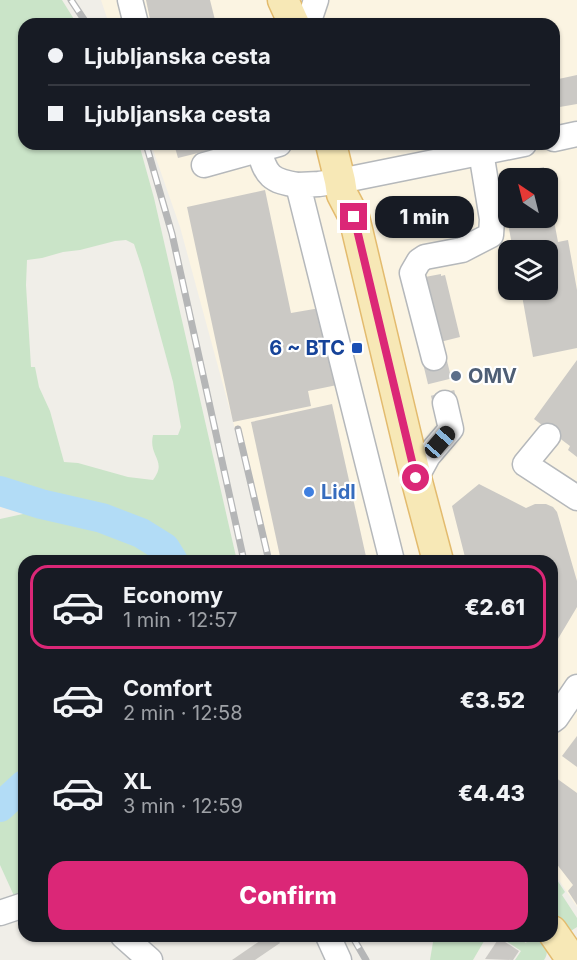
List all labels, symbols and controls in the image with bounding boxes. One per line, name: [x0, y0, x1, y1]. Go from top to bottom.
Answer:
text: Ljubljanska cesta: [84, 43, 271, 69]
text: Ljubljanska cesta: [84, 101, 271, 127]
north arrow: [498, 168, 558, 228]
map controls: [498, 168, 558, 300]
callout: 1 min: [375, 196, 474, 238]
route end: [340, 203, 367, 230]
text: 1 min: [399, 205, 450, 229]
button: layers: [498, 240, 558, 300]
place label: 6 ~ BTC: [269, 336, 345, 360]
marker: 6 ~ BTC: [350, 341, 364, 355]
place label: OMV: [468, 364, 517, 388]
marker: OMV: [449, 369, 463, 383]
car: [421, 423, 459, 461]
route start: [402, 464, 429, 491]
place label: Lidl: [321, 480, 356, 504]
marker: Lidl: [302, 485, 316, 499]
icon: car: [51, 580, 105, 634]
text: Economy: [123, 582, 223, 608]
text: €2.61: [464, 594, 525, 620]
text: 1 min · 12:57: [123, 608, 238, 632]
icon: car: [51, 673, 105, 727]
text: Comfort: [123, 675, 212, 701]
text: €3.52: [460, 687, 525, 713]
text: 2 min · 12:58: [123, 701, 243, 725]
icon: car: [51, 766, 105, 820]
text: XL: [123, 768, 152, 794]
text: €4.43: [458, 780, 525, 806]
text: 3 min · 12:59: [123, 794, 243, 818]
button: Confirm: [48, 861, 528, 930]

